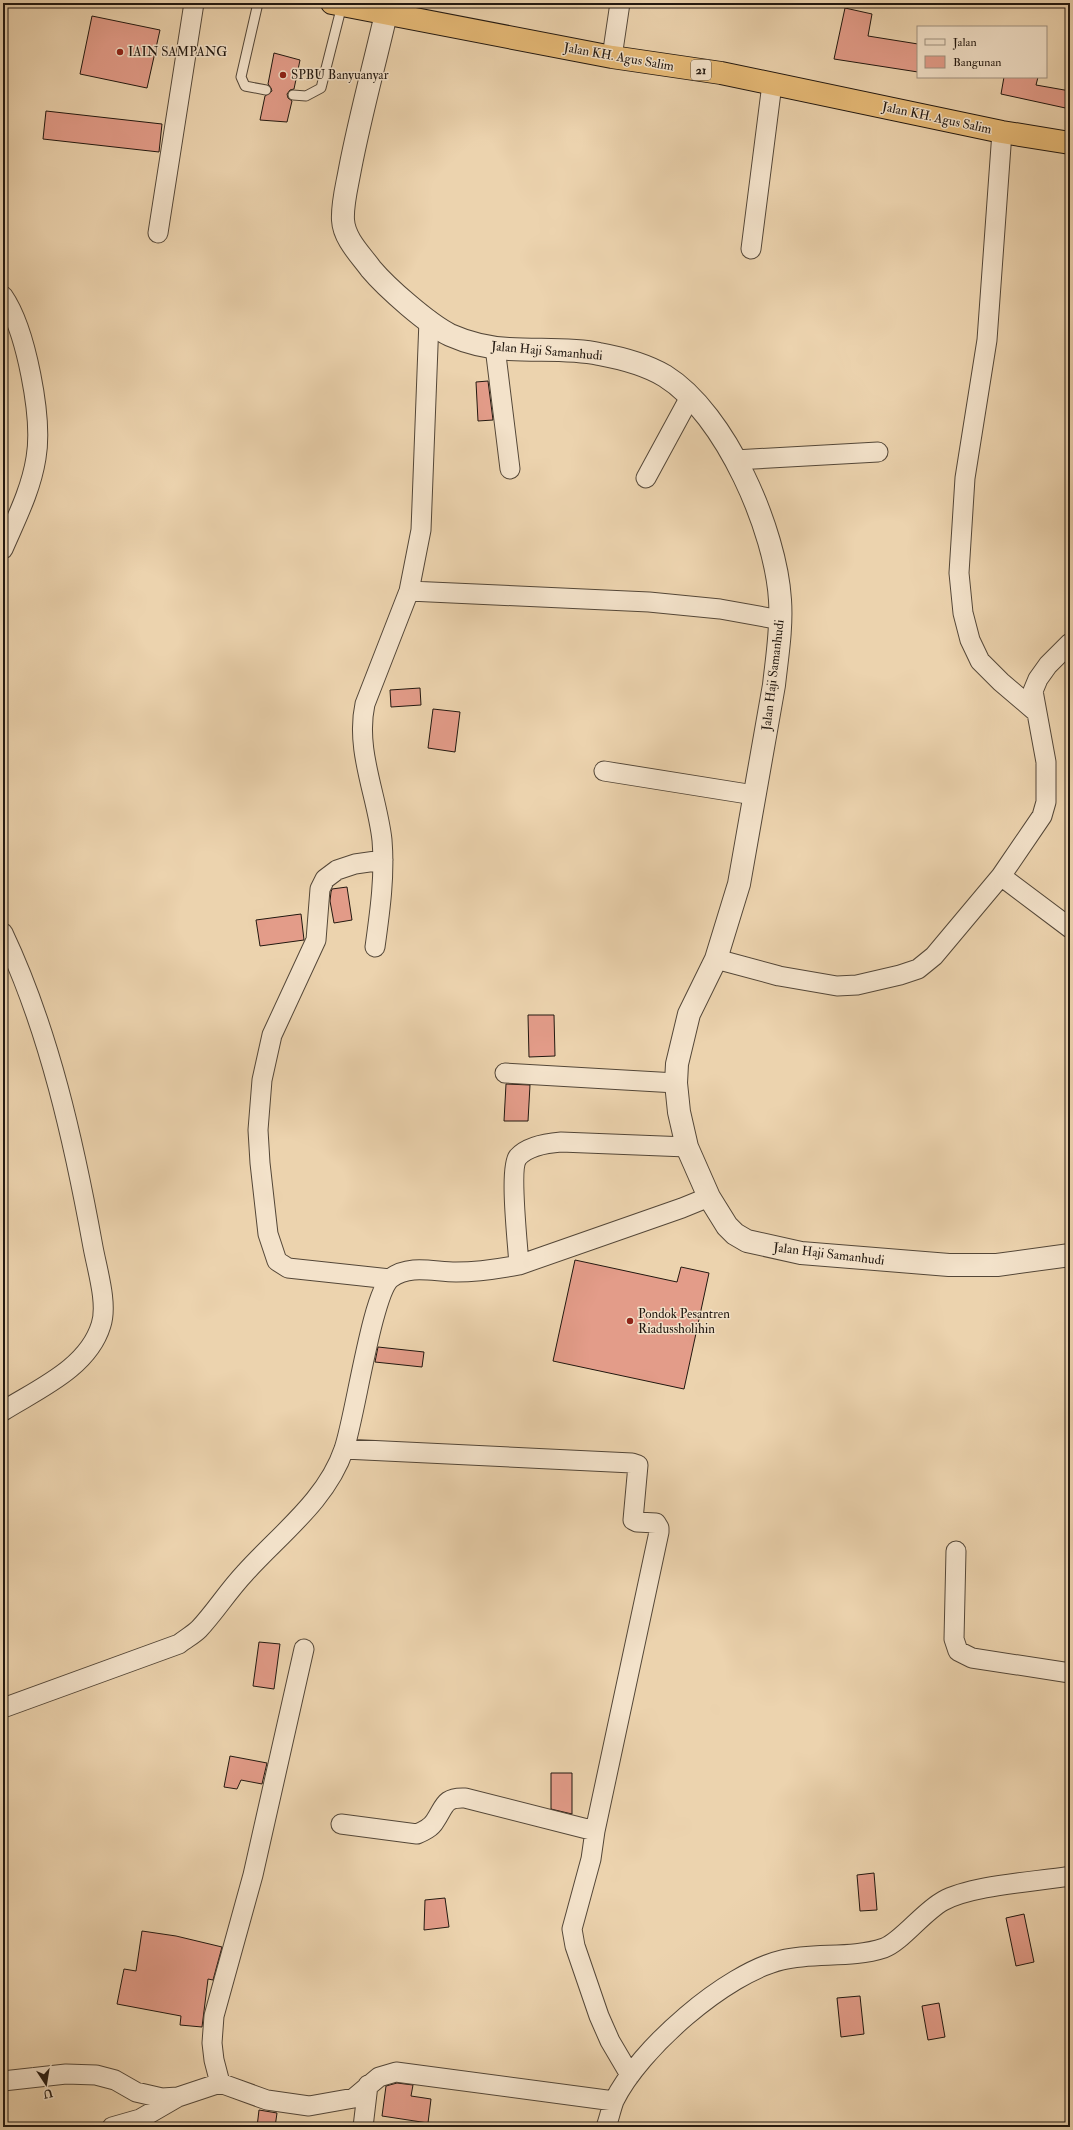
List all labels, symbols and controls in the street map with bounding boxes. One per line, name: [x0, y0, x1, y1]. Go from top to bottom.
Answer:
legend: [917, 26, 1047, 78]
text: Jalan: [952, 35, 977, 50]
street label: Jalan KH. Agus Salim: [562, 39, 675, 75]
place label: IAIN SAMPANG: [128, 44, 227, 60]
marker: IAIN SAMPANG: [115, 47, 125, 57]
text: Bangunan: [953, 55, 1002, 70]
road number: 21: [691, 60, 711, 80]
place label: SPBU Banyuanyar: [291, 67, 389, 84]
marker: SPBU Banyuanyar: [278, 70, 288, 80]
street label: Jalan KH. Agus Salim: [880, 98, 993, 137]
street label: Jalan Haji Samanhudi: [490, 338, 604, 364]
street label: Jalan Haji Samanhudi: [758, 618, 788, 732]
street label: Jalan Haji Samanhudi: [772, 1239, 886, 1269]
place label: Pondok Pesantren Riadussholihin: [638, 1306, 730, 1337]
marker: Pondok Pesantren Riadussholihin: [625, 1316, 635, 1326]
north arrow: [26, 2064, 66, 2104]
text: U: [41, 2086, 54, 2101]

